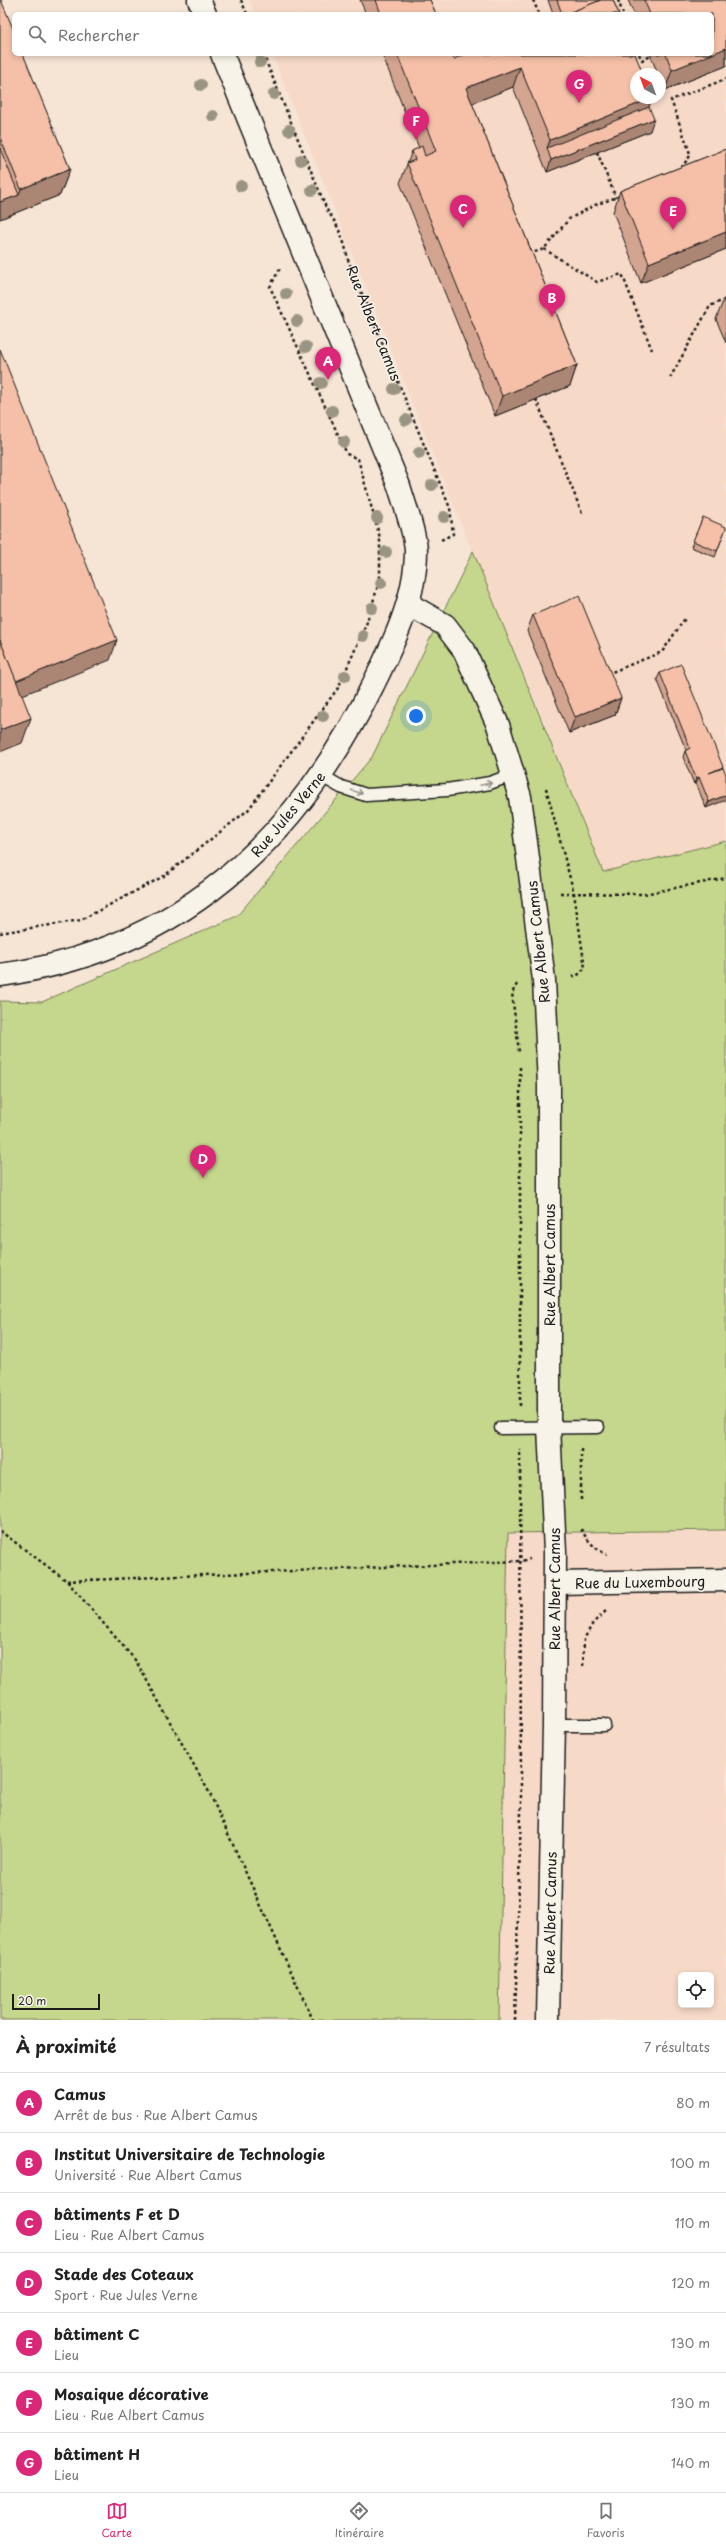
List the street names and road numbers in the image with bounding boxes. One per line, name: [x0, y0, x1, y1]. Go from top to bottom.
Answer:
street label: Rue Albert Camus: [341, 262, 407, 384]
street label: Rue Jules Verne: [246, 766, 330, 861]
street label: Rue Albert Camus: [521, 880, 555, 1004]
street label: Rue Albert Camus: [539, 1204, 560, 1326]
street label: Rue Albert Camus: [544, 1528, 565, 1650]
street label: Rue du Luxembourg: [575, 1570, 705, 1594]
street label: Rue Albert Camus: [538, 1851, 562, 1975]

